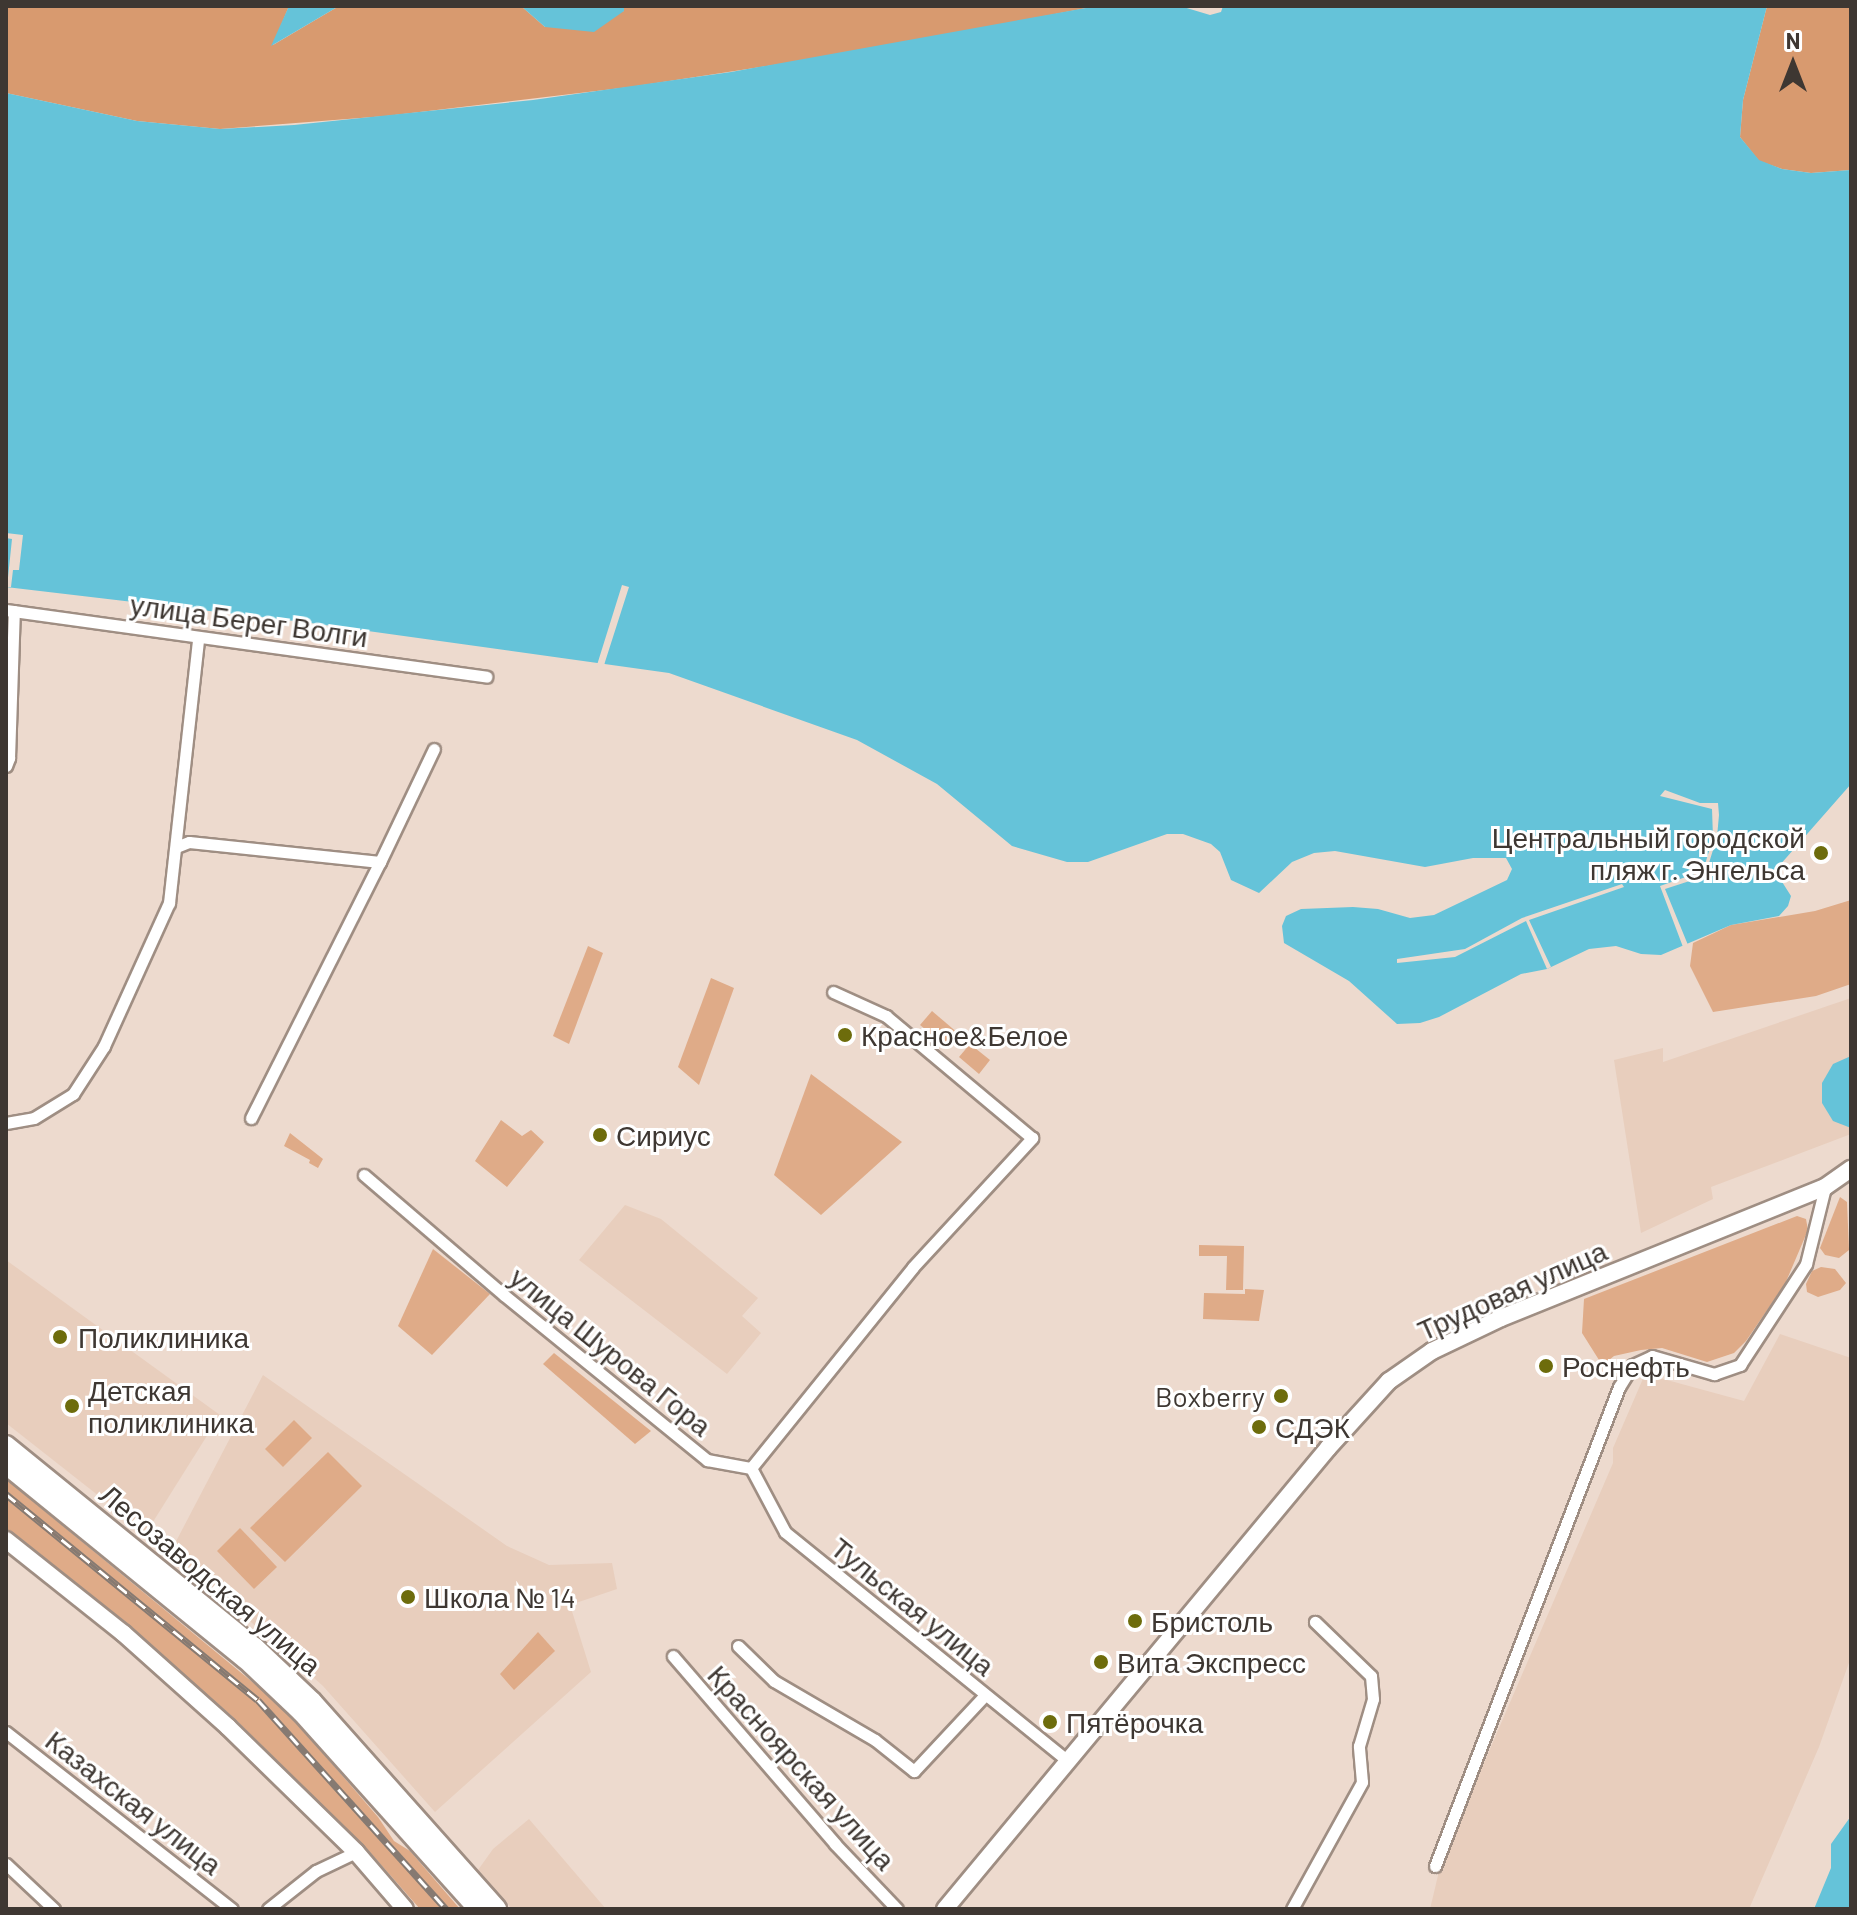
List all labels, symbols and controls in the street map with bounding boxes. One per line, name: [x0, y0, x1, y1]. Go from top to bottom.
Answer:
north arrow: [1753, 24, 1833, 104]
text: N: [1786, 27, 1800, 53]
street label: улица Берег Волги: [128, 587, 370, 653]
place label: Центральный городской пляж г. Энгельса: [1492, 820, 1805, 886]
marker: Центральный городской пляж г. Энгельса: [1812, 844, 1830, 862]
place label: Красное&Белое: [861, 1018, 1068, 1052]
marker: Красное&Белое: [836, 1026, 854, 1044]
place label: Сириус: [616, 1118, 711, 1152]
marker: Сириус: [591, 1126, 609, 1144]
street label: Трудовая улица: [1412, 1233, 1612, 1347]
street label: улица Шурова Гора: [504, 1260, 718, 1442]
place label: Поликлиника: [78, 1320, 249, 1354]
marker: Поликлиника: [49, 1326, 71, 1348]
place label: Роснефть: [1562, 1349, 1690, 1383]
marker: Роснефть: [1537, 1357, 1555, 1375]
place label: Детская поликлиника: [88, 1373, 254, 1439]
place label: Boxberry: [1155, 1379, 1265, 1413]
marker: Boxberry: [1272, 1387, 1290, 1405]
marker: Детская поликлиника: [63, 1397, 81, 1415]
place label: СДЭК: [1275, 1410, 1350, 1444]
marker: СДЭК: [1250, 1418, 1268, 1436]
street label: Лесозаводская улица: [94, 1477, 328, 1681]
street label: Тульская улица: [825, 1530, 1001, 1682]
place label: Школа № 14: [424, 1580, 576, 1614]
marker: Школа № 14: [399, 1588, 417, 1606]
place label: Бристоль: [1151, 1604, 1273, 1638]
marker: Бристоль: [1126, 1612, 1144, 1630]
place label: Вита Экспресс: [1117, 1645, 1306, 1679]
marker: Вита Экспресс: [1092, 1653, 1110, 1671]
street label: Красноярская улица: [701, 1658, 903, 1876]
place label: Пятёрочка: [1066, 1705, 1203, 1739]
marker: Пятёрочка: [1041, 1713, 1059, 1731]
street label: Казахская улица: [39, 1723, 229, 1881]

